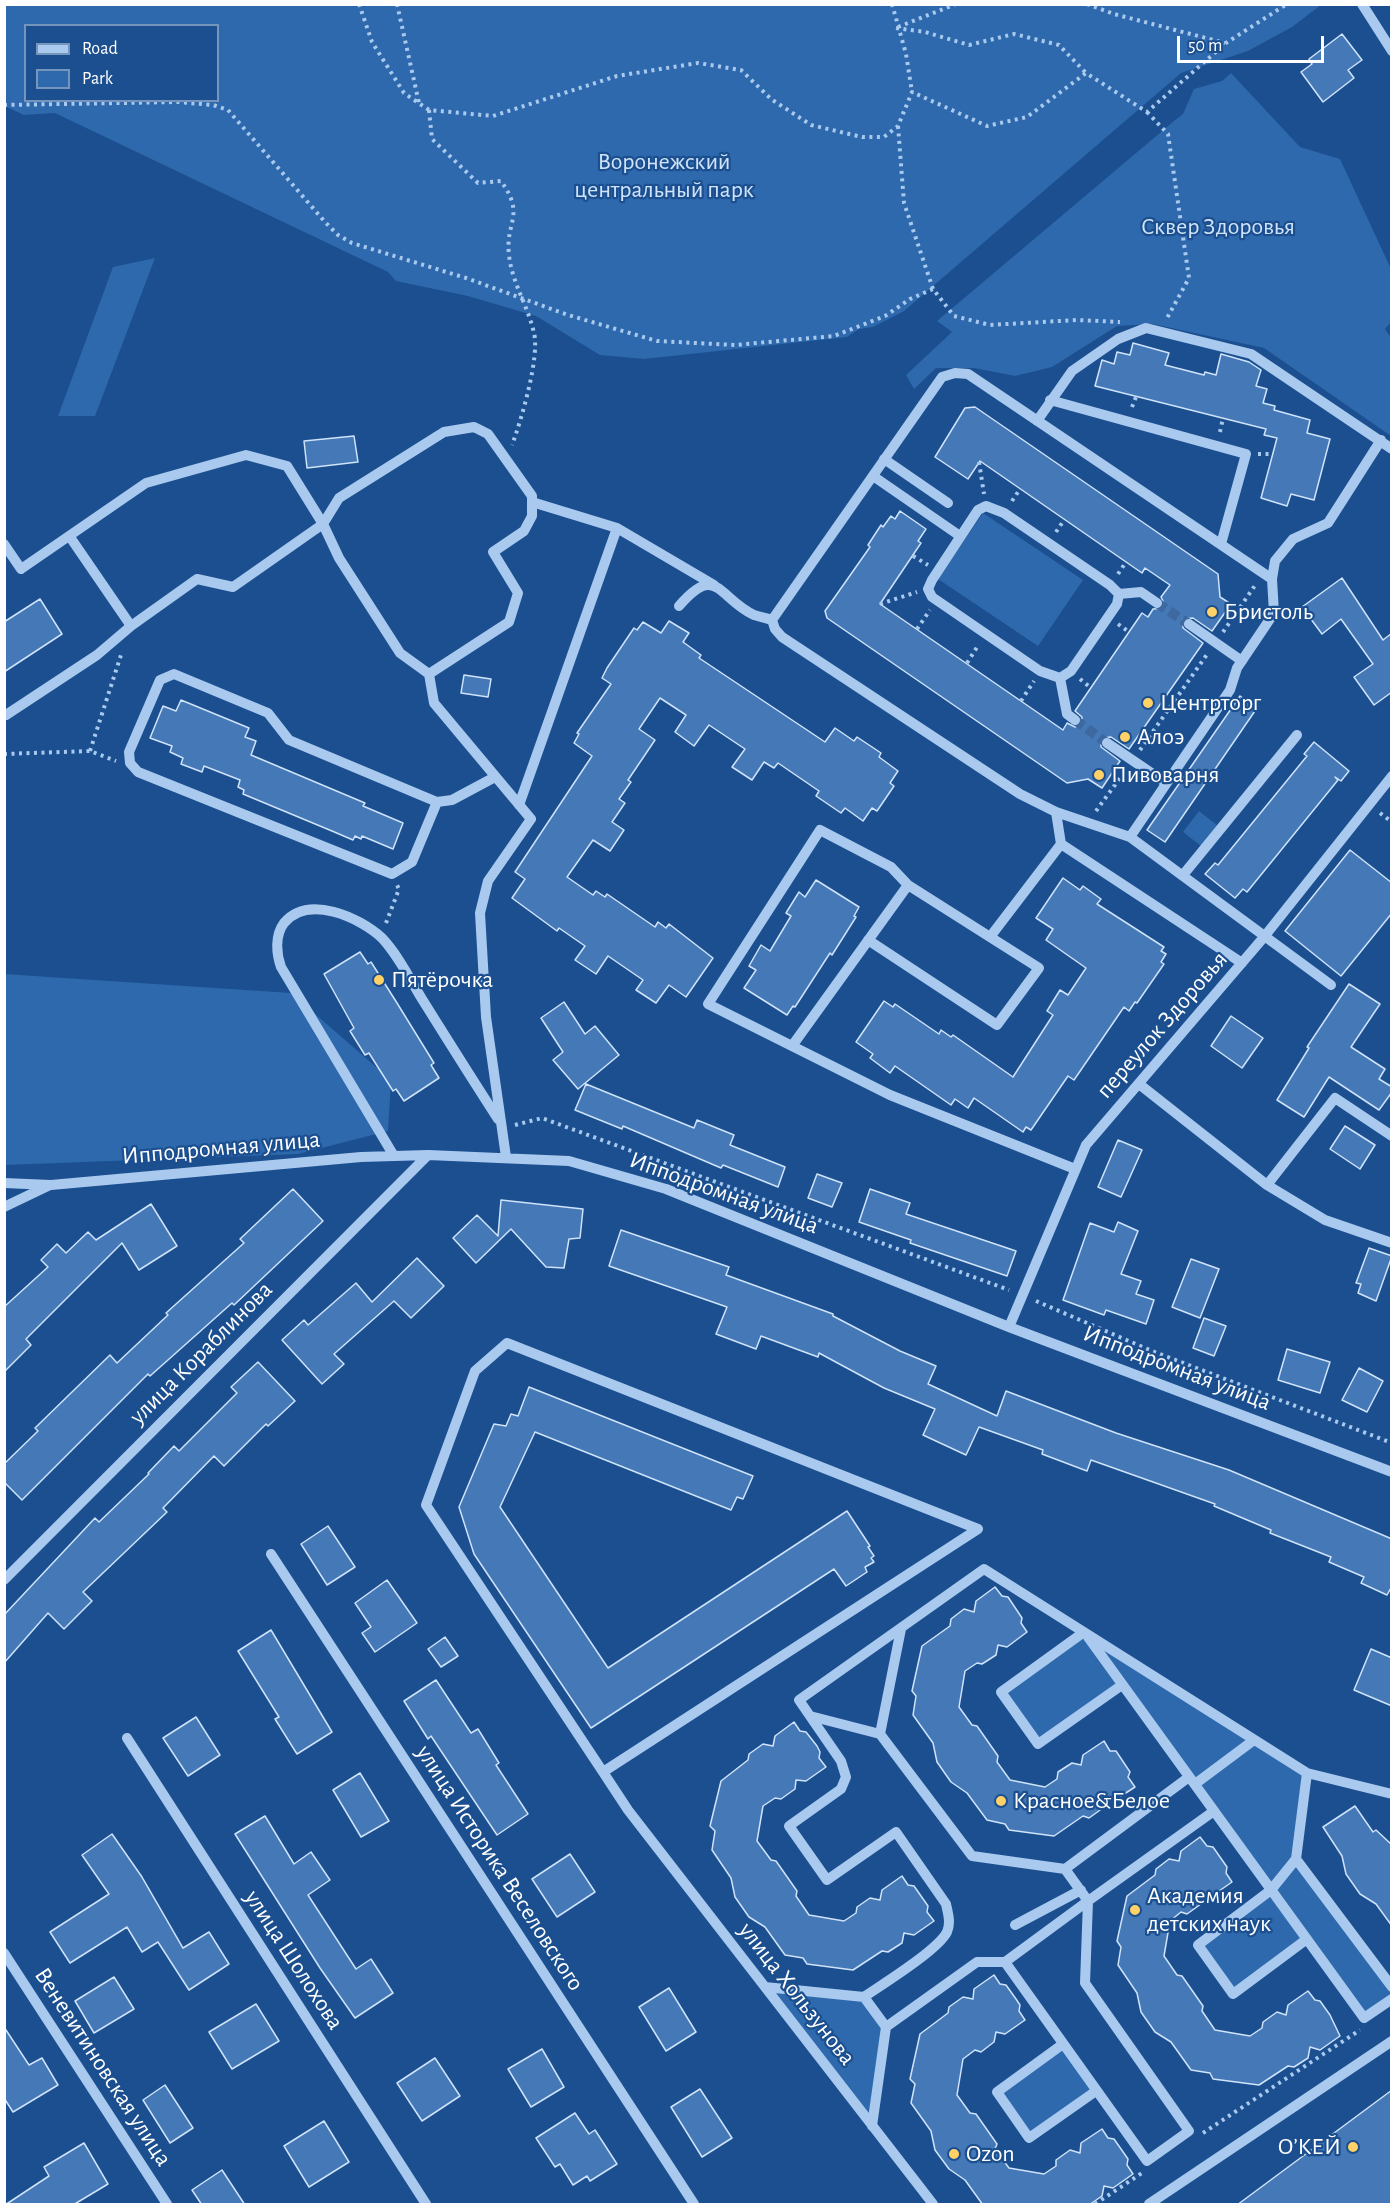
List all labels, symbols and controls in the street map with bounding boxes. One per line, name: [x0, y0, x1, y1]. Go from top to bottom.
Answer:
legend: [24, 24, 219, 102]
scale bar: [1180, 24, 1327, 62]
text: 50 m: [1188, 37, 1222, 55]
text: Road: [82, 40, 118, 58]
text: Park: [82, 70, 113, 88]
park label: Воронежский центральный парк: [574, 148, 754, 204]
park label: Сквер Здоровья: [1141, 213, 1295, 241]
place label: Бристоль: [1224, 598, 1313, 626]
marker: Бристоль: [1205, 605, 1219, 619]
place label: Центрторг: [1160, 689, 1261, 717]
marker: Центрторг: [1141, 696, 1155, 710]
place label: Алоэ: [1137, 723, 1184, 751]
marker: Алоэ: [1118, 730, 1132, 744]
place label: Пивоварня: [1111, 761, 1219, 789]
marker: Пивоварня: [1092, 768, 1106, 782]
street label: переулок Здоровья: [1090, 946, 1234, 1104]
place label: Пятёрочка: [391, 966, 493, 994]
marker: Пятёрочка: [372, 973, 386, 987]
street label: Ипподромная улица: [121, 1125, 321, 1171]
street label: Ипподромная улица: [626, 1145, 822, 1241]
street label: улица Кораблинова: [123, 1275, 279, 1431]
street label: Ипподромная улица: [1079, 1319, 1275, 1417]
street label: улица Историка Веселовского: [410, 1740, 590, 1996]
place label: Красное&Белое: [1013, 1787, 1170, 1815]
marker: Красное&Белое: [994, 1794, 1008, 1808]
place label: Академия детских наук: [1147, 1882, 1271, 1938]
street label: улица Шолохова: [238, 1885, 350, 2035]
marker: Академия детских наук: [1128, 1903, 1142, 1917]
street label: улица Хользунова: [732, 1917, 862, 2071]
street label: Веневитиновская улица: [28, 1962, 178, 2172]
place label: О’КЕЙ: [1278, 2133, 1341, 2161]
place label: Ozon: [966, 2140, 1015, 2168]
marker: О’КЕЙ: [1346, 2140, 1360, 2154]
marker: Ozon: [947, 2147, 961, 2161]

